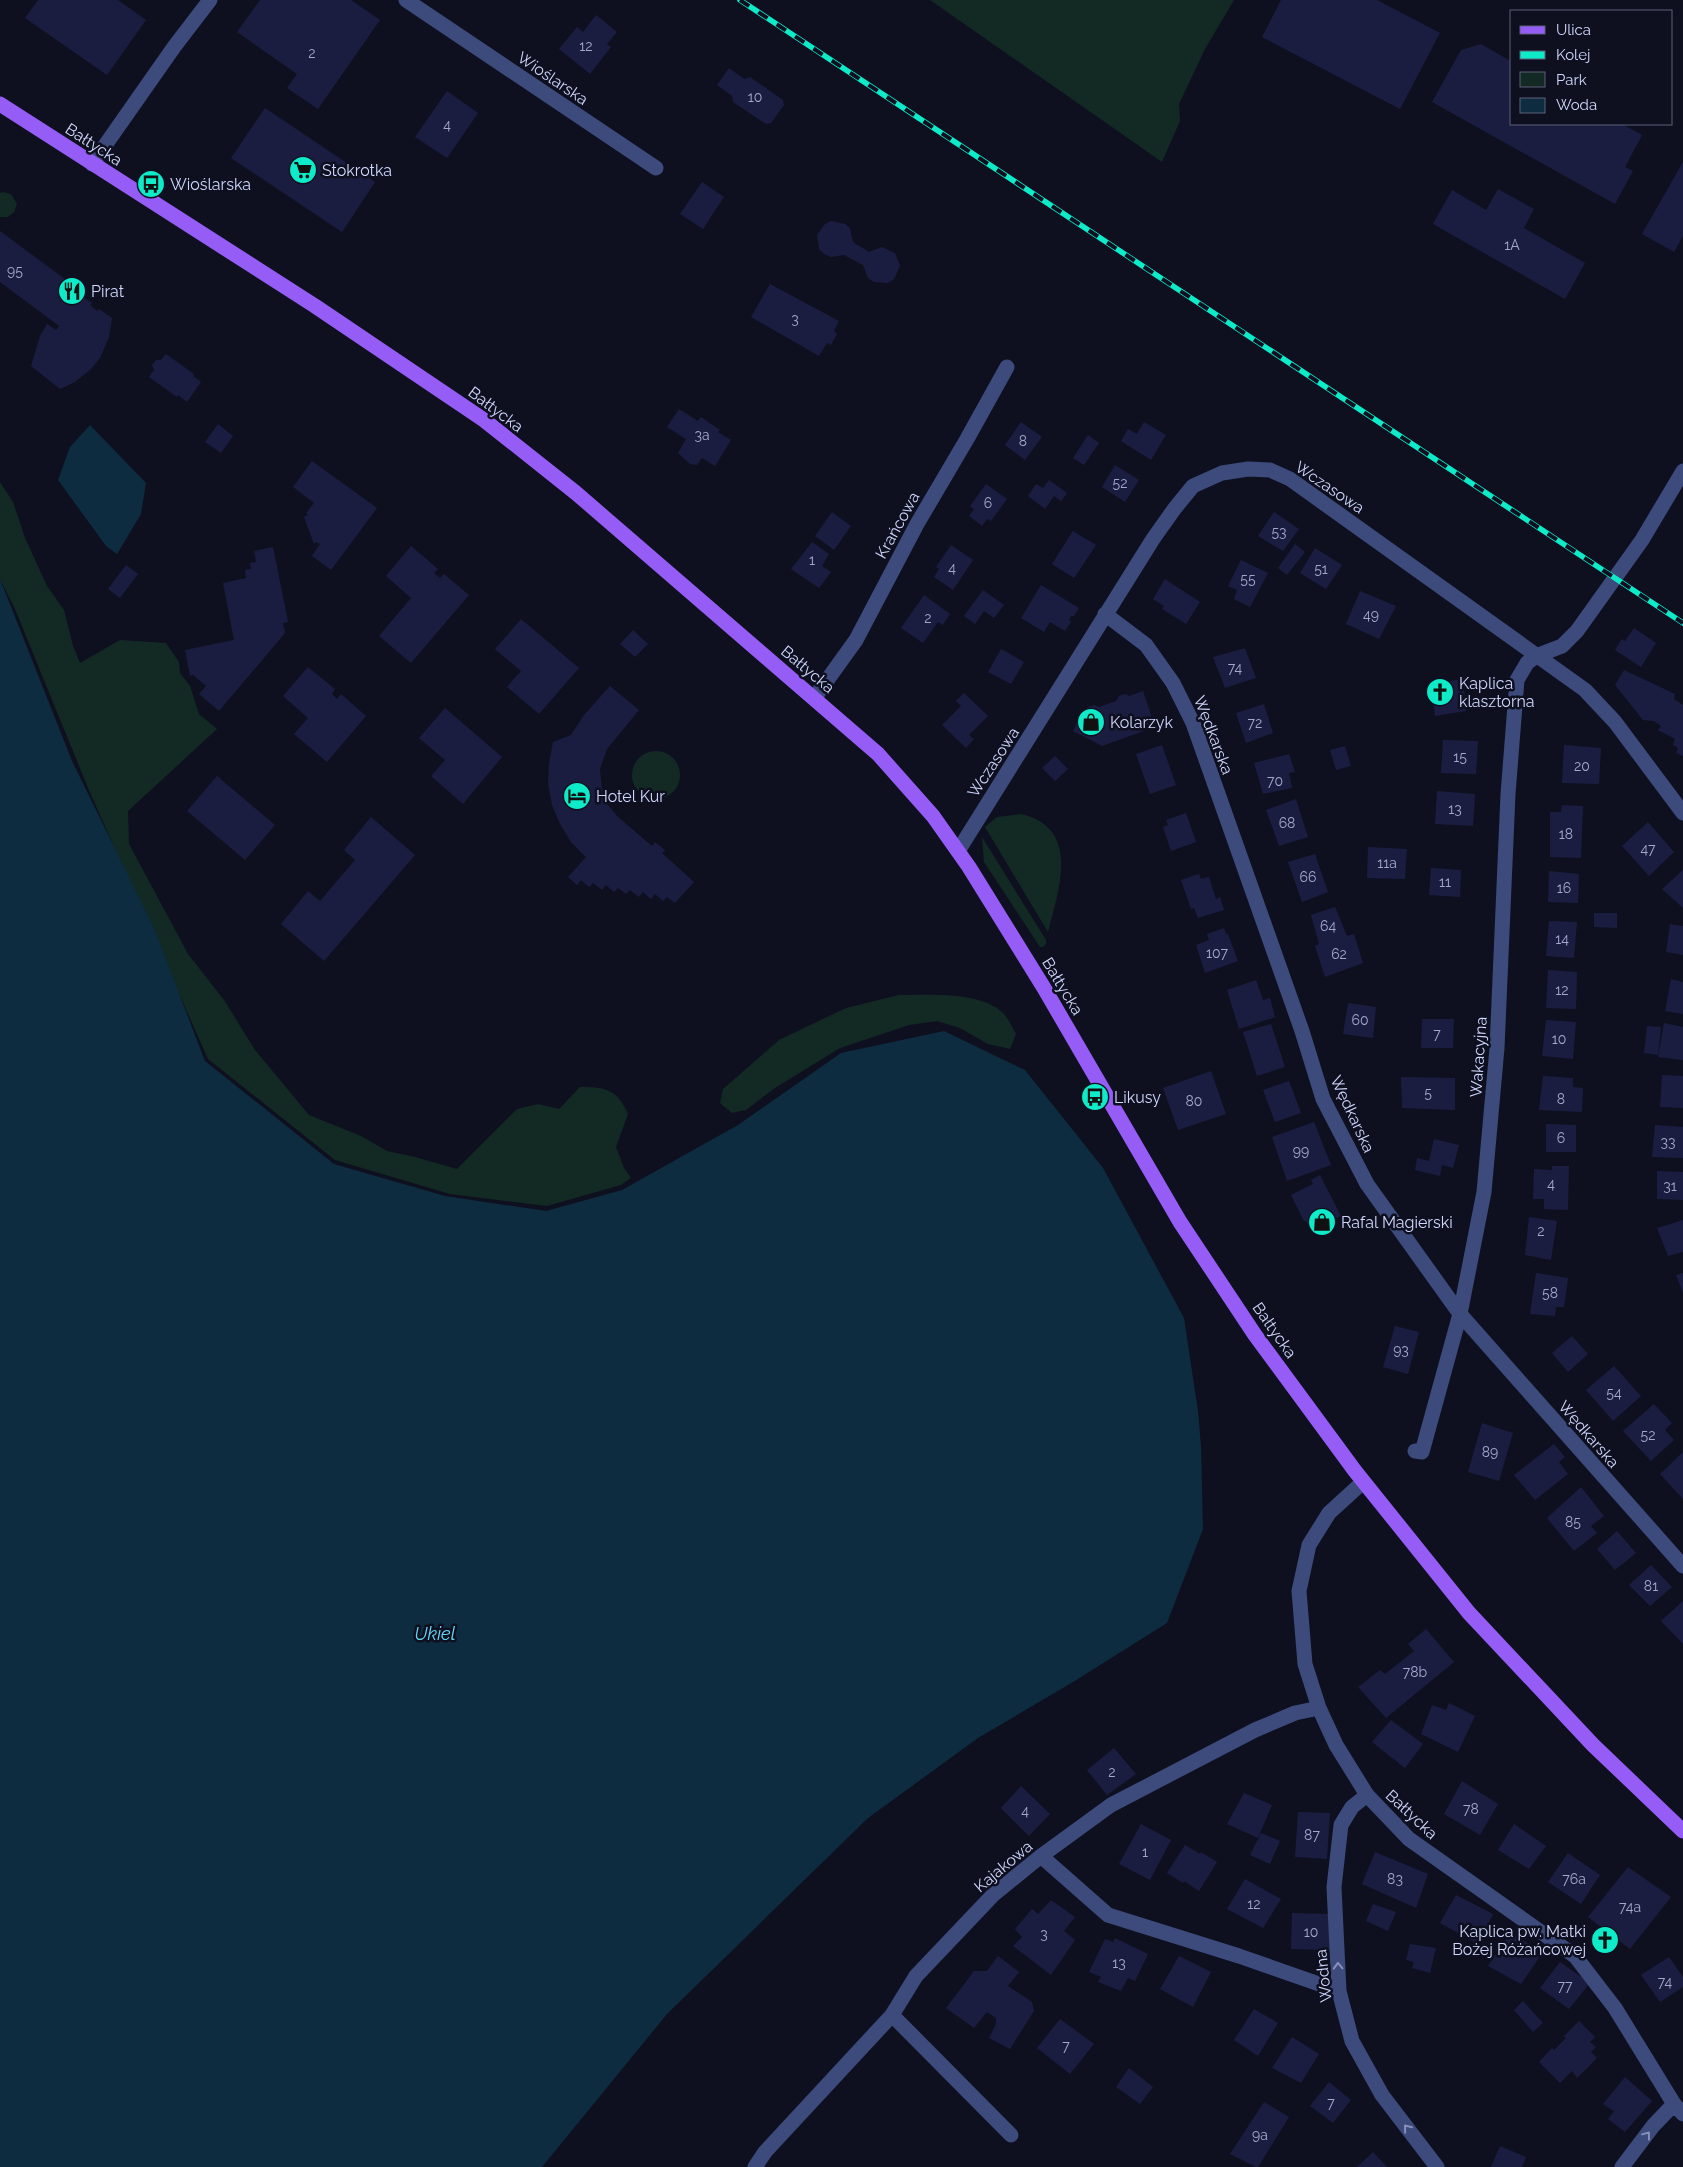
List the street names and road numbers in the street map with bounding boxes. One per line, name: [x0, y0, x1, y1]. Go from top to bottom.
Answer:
street label: Wioślarska: [514, 48, 592, 109]
street label: Bałtycka: [62, 119, 126, 170]
street label: Bałtycka: [465, 383, 527, 436]
street label: Wczasowa: [1291, 457, 1368, 518]
street label: Krańcowa: [871, 489, 924, 562]
street label: Bałtycka: [777, 642, 838, 697]
street label: Wędkarska: [1190, 693, 1237, 777]
street label: Wczasowa: [964, 724, 1023, 801]
street label: Bałtycka: [1038, 954, 1087, 1018]
street label: Wakacyjna: [1466, 1016, 1491, 1098]
street label: Wędkarska: [1326, 1073, 1379, 1156]
street label: Bałtycka: [1249, 1299, 1301, 1362]
street label: Wędkarska: [1554, 1397, 1623, 1472]
street label: Bałtycka: [1382, 1786, 1441, 1843]
street label: Kajakowa: [970, 1837, 1036, 1896]
street label: Wodna: [1311, 1949, 1336, 2003]

